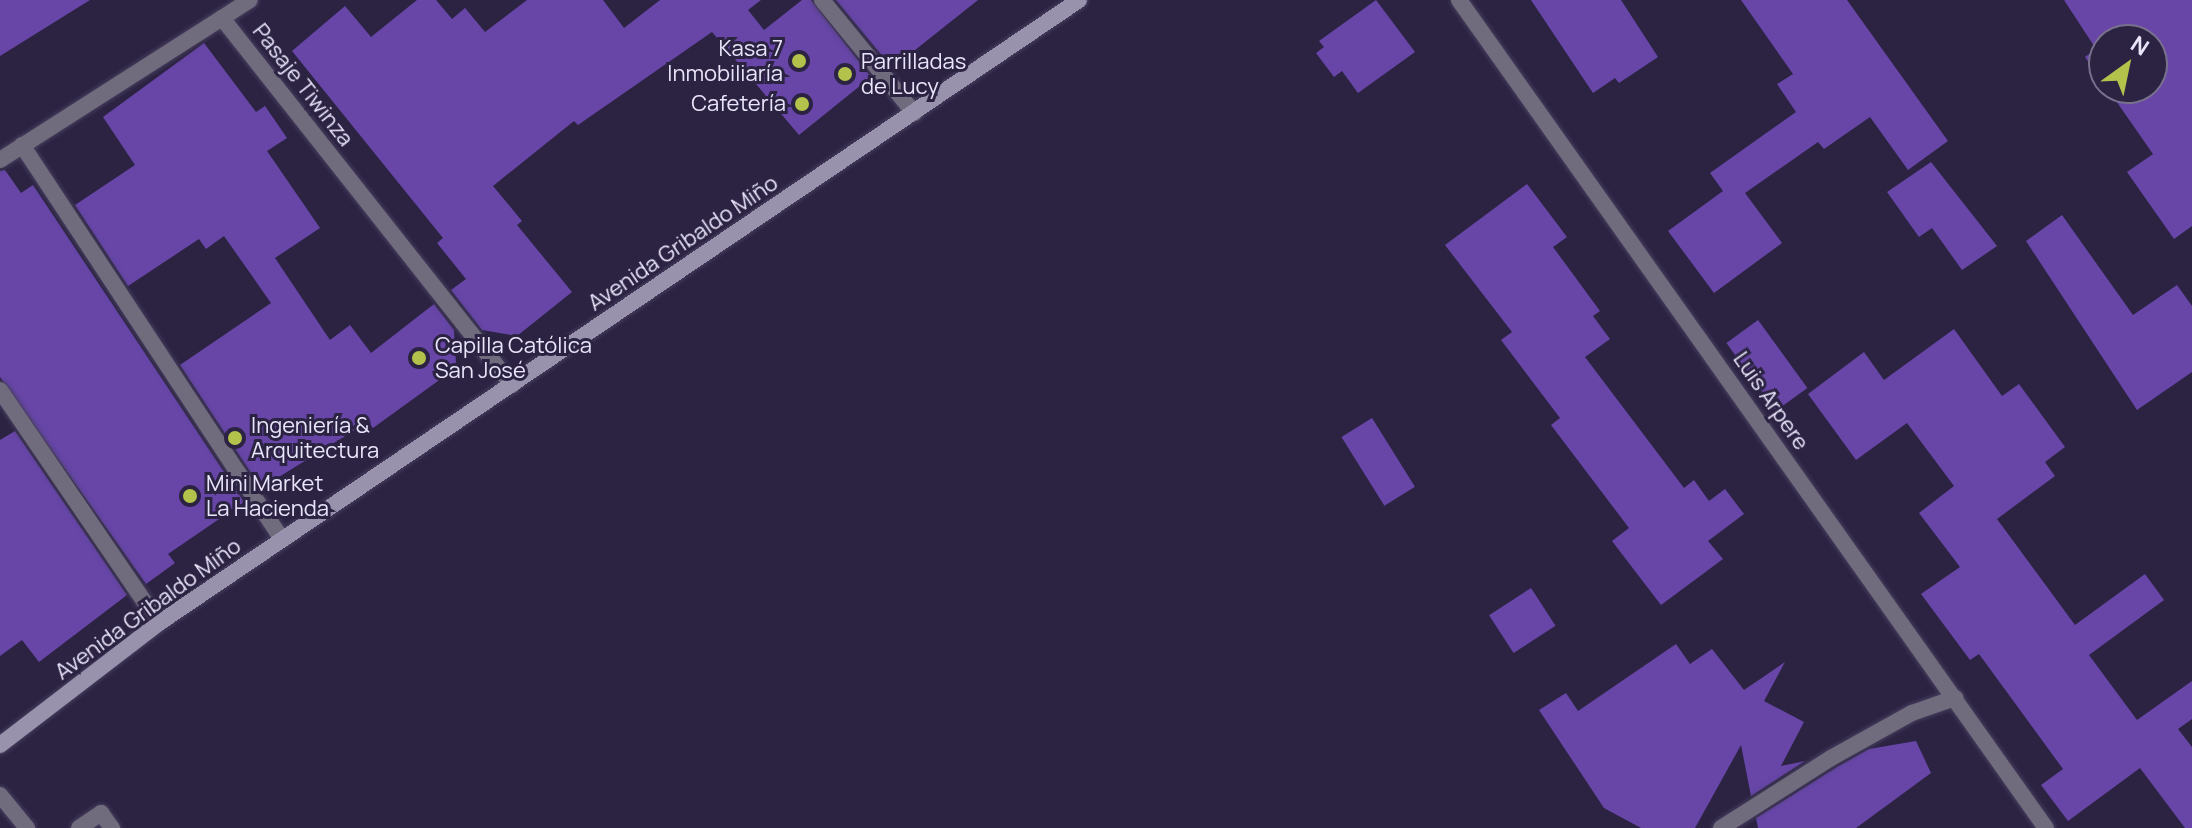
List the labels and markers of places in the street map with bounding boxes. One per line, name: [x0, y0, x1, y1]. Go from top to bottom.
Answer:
place label: Kasa 7 Inmobiliaría: [667, 35, 783, 86]
place label: Parrilladas de Lucy: [861, 48, 966, 100]
marker: Kasa 7 Inmobiliaría: [790, 52, 808, 70]
marker: Parrilladas de Lucy: [836, 65, 854, 83]
place label: Cafetería: [691, 91, 786, 117]
marker: Cafetería: [793, 95, 811, 113]
place label: Capilla Católica San José: [435, 332, 592, 384]
marker: Capilla Católica San José: [410, 349, 428, 367]
place label: Ingeniería & Arquitectura: [251, 412, 379, 464]
marker: Ingeniería & Arquitectura: [226, 429, 244, 447]
place label: Mini Market La Hacienda: [206, 470, 329, 522]
marker: Mini Market La Hacienda: [181, 487, 199, 505]

